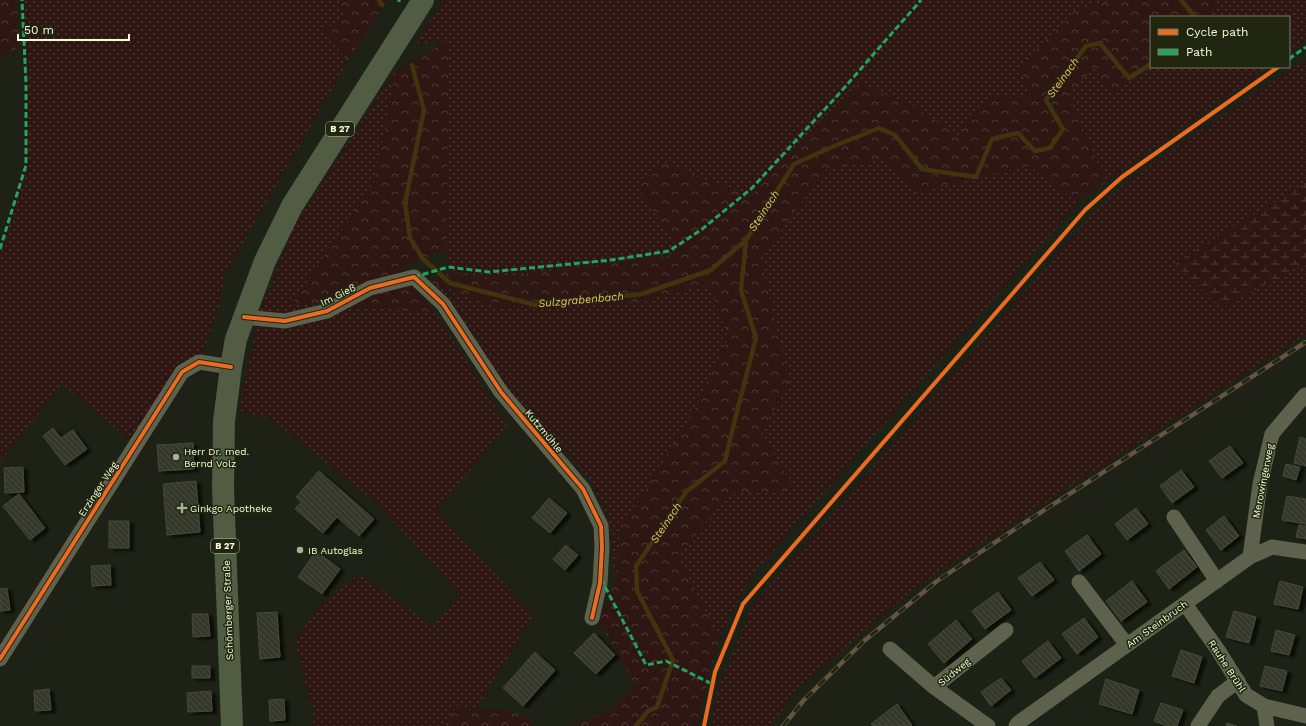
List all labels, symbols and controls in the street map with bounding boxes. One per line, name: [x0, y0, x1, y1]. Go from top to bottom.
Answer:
scale bar: [18, 16, 129, 42]
legend: [1150, 16, 1290, 68]
text: 50 m: [24, 23, 54, 37]
text: Cycle path: [1186, 25, 1248, 39]
text: Path: [1186, 45, 1212, 59]
water label: Steinach: [1044, 55, 1082, 101]
road number: B 27: [326, 122, 354, 136]
water label: Steinach: [746, 188, 782, 234]
street label: Im Gieß: [319, 282, 357, 308]
water label: Sulzgrabenbach: [538, 290, 624, 310]
street label: Kutzmühle: [523, 407, 565, 455]
street label: Merowingerweg: [1250, 442, 1276, 519]
place label: Herr Dr. med. Bernd Volz: [184, 446, 249, 469]
marker: Herr Dr. med. Bernd Volz: [171, 452, 181, 462]
street label: Erzinger Weg: [76, 459, 120, 518]
water label: Steinach: [648, 500, 684, 546]
marker: Ginkgo Apotheke: [177, 503, 187, 513]
place label: Ginkgo Apotheke: [190, 503, 273, 514]
road number: B 27: [211, 539, 239, 553]
marker: IB Autoglas: [295, 545, 305, 555]
place label: IB Autoglas: [308, 545, 363, 556]
street label: Schömberger Straße: [221, 560, 235, 660]
street label: Am Steinbruch: [1124, 598, 1190, 650]
street label: Rauhe Brühl: [1206, 638, 1248, 694]
street label: Südweg: [936, 655, 973, 688]

